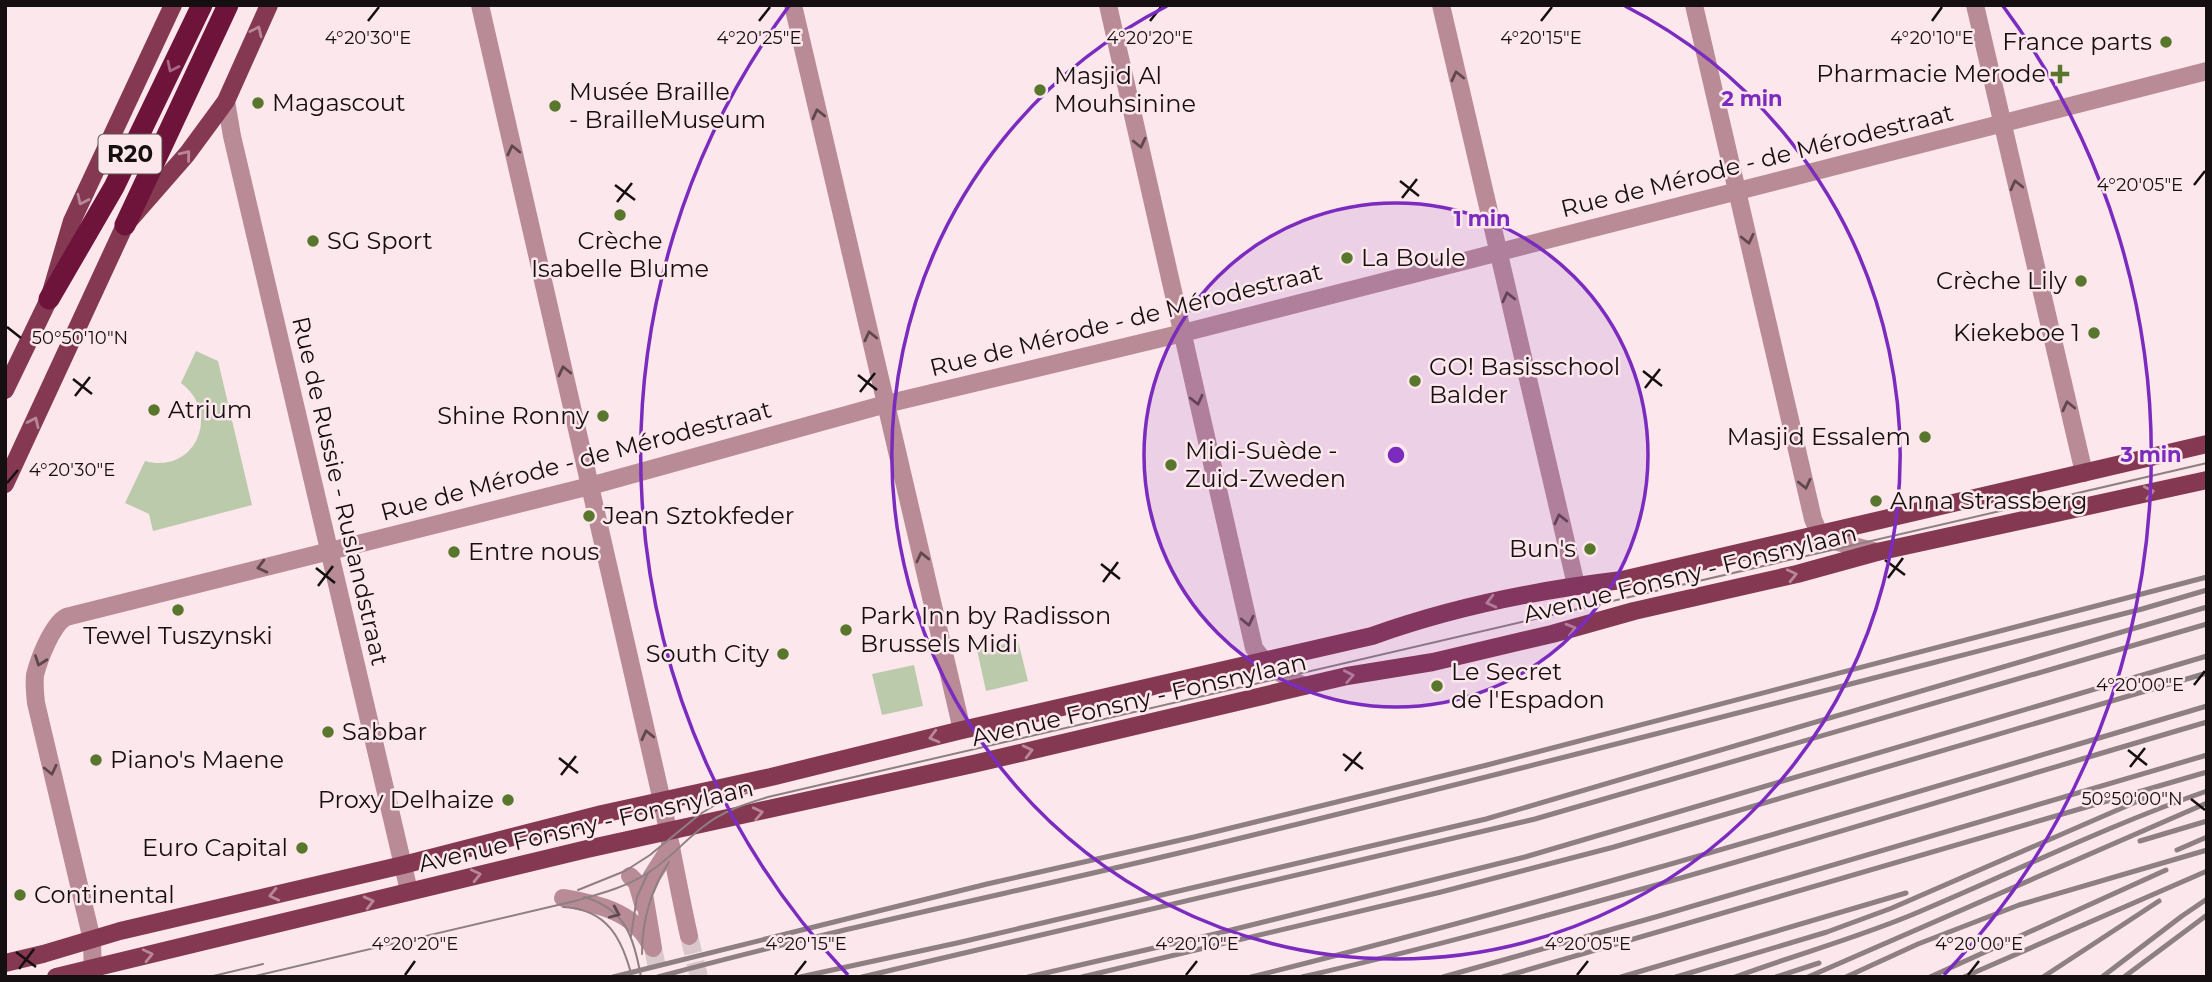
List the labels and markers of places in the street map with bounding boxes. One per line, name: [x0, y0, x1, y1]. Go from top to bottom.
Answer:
place label: France parts: [2002, 27, 2152, 56]
marker: France parts: [2158, 34, 2174, 50]
place label: Pharmacie Merode: [1816, 59, 2046, 88]
place label: Masjid Al Mouhsinine: [1054, 61, 1196, 118]
marker: Pharmacie Merode: [2052, 66, 2068, 82]
place label: Musée Braille - BrailleMuseum: [569, 77, 766, 134]
marker: Masjid Al Mouhsinine: [1032, 82, 1048, 98]
place label: Magascout: [272, 88, 406, 117]
marker: Magascout: [250, 95, 266, 111]
marker: Musée Braille - BrailleMuseum: [547, 98, 563, 114]
marker: Crèche Isabelle Blume: [612, 207, 628, 223]
place label: SG Sport: [327, 226, 433, 255]
place label: Crèche Isabelle Blume: [531, 226, 709, 283]
marker: SG Sport: [305, 233, 321, 249]
place label: La Boule: [1361, 243, 1466, 272]
marker: La Boule: [1339, 250, 1355, 266]
place label: Crèche Lily: [1936, 266, 2067, 295]
marker: Crèche Lily: [2073, 273, 2089, 289]
place label: Kiekeboe 1: [1953, 318, 2080, 347]
marker: Kiekeboe 1: [2086, 325, 2102, 341]
place label: GO! Basisschool Balder: [1429, 352, 1620, 409]
marker: GO! Basisschool Balder: [1407, 373, 1423, 389]
place label: Atrium: [168, 395, 252, 424]
place label: Shine Ronny: [437, 401, 589, 430]
marker: Atrium: [146, 402, 162, 418]
marker: Shine Ronny: [595, 408, 611, 424]
place label: Masjid Essalem: [1727, 422, 1911, 451]
marker: Masjid Essalem: [1917, 429, 1933, 445]
place label: Midi-Suède - Zuid-Zweden: [1185, 436, 1346, 493]
centre of rings: [1384, 443, 1408, 467]
marker: Midi-Suède - Zuid-Zweden: [1163, 457, 1179, 473]
place label: Anna Strassberg: [1890, 486, 2087, 515]
marker: Anna Strassberg: [1868, 493, 1884, 509]
place label: Jean Sztokfeder: [602, 501, 794, 530]
marker: Jean Sztokfeder: [581, 508, 597, 524]
place label: Bun's: [1509, 534, 1576, 563]
place label: Entre nous: [468, 537, 599, 566]
marker: Bun's: [1582, 541, 1598, 557]
marker: Entre nous: [446, 544, 462, 560]
place label: Park Inn by Radisson Brussels Midi: [860, 601, 1111, 658]
marker: Tewel Tuszynski: [170, 602, 186, 618]
place label: Tewel Tuszynski: [83, 621, 273, 650]
marker: Park Inn by Radisson Brussels Midi: [838, 622, 854, 638]
place label: South City: [646, 639, 769, 668]
marker: South City: [775, 646, 791, 662]
place label: Le Secret de l'Espadon: [1451, 657, 1605, 714]
marker: Le Secret de l'Espadon: [1429, 678, 1445, 694]
place label: Sabbar: [342, 717, 427, 746]
marker: Sabbar: [320, 724, 336, 740]
place label: Piano's Maene: [110, 745, 284, 774]
marker: Piano's Maene: [88, 752, 104, 768]
place label: Proxy Delhaize: [318, 785, 494, 814]
marker: Proxy Delhaize: [500, 792, 516, 808]
place label: Euro Capital: [142, 833, 288, 862]
marker: Euro Capital: [294, 840, 310, 856]
place label: Continental: [34, 880, 175, 909]
marker: Continental: [12, 887, 28, 903]

